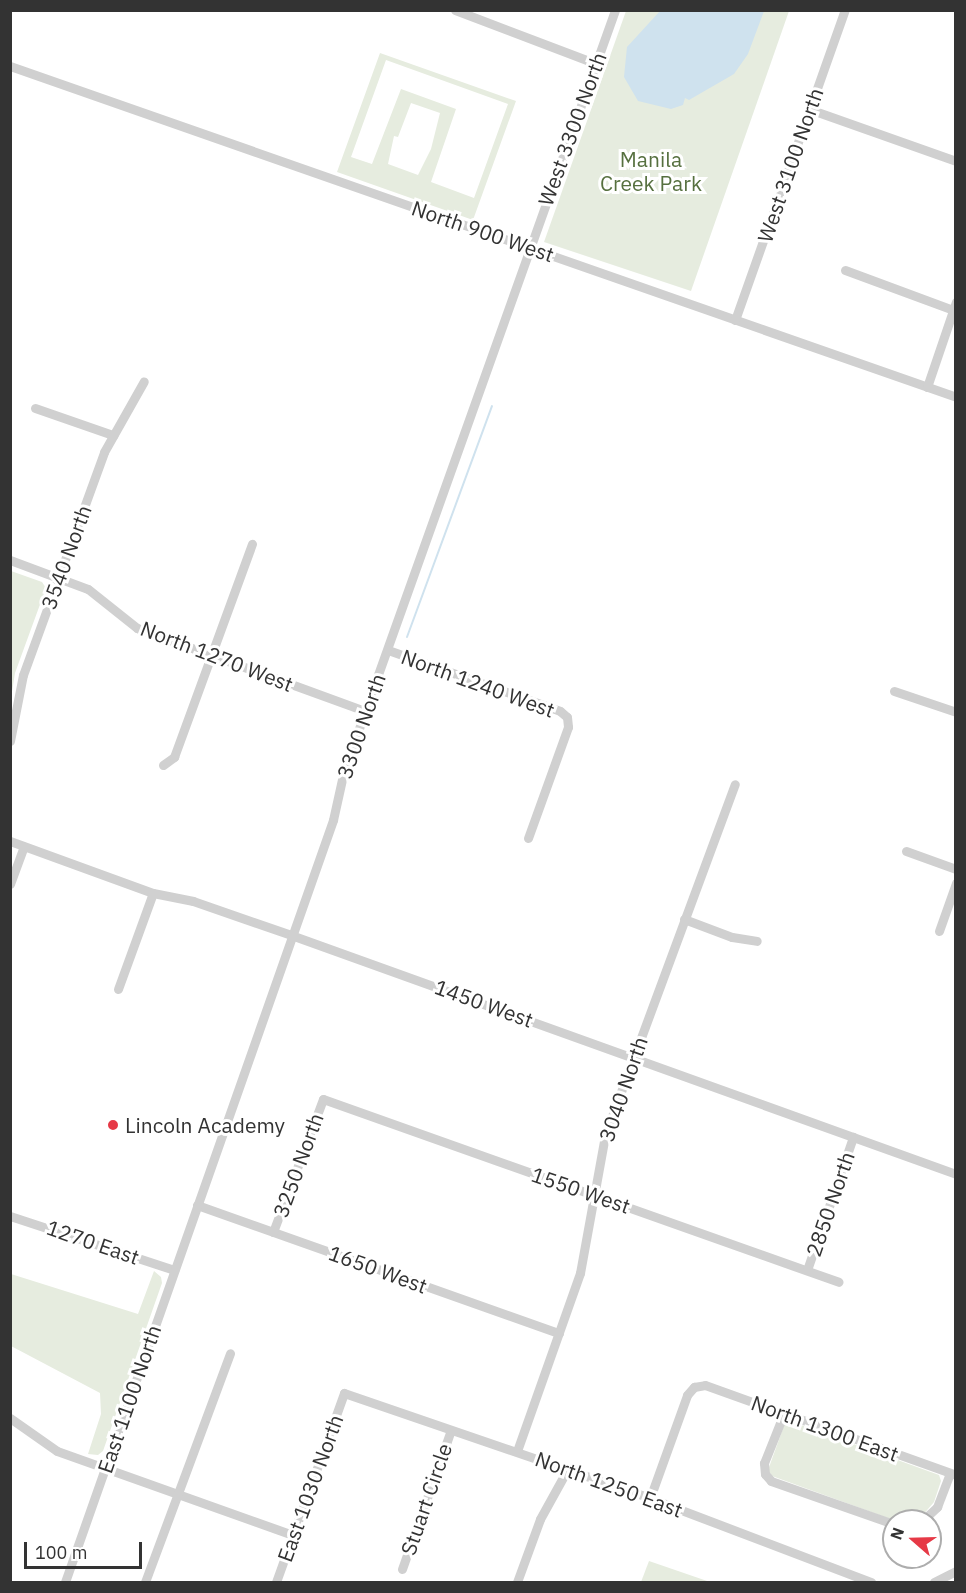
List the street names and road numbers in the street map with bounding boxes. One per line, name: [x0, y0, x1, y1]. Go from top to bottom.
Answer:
street label: West 3300 North: [533, 49, 611, 209]
street label: West 3100 North: [752, 85, 828, 245]
street label: North 900 West: [409, 195, 557, 267]
street label: 3540 North: [36, 501, 96, 613]
street label: North 1270 West: [137, 615, 297, 697]
street label: North 1240 West: [398, 644, 558, 722]
street label: 3300 North: [331, 670, 391, 782]
street label: 1450 West: [431, 974, 537, 1032]
street label: 3040 North: [593, 1033, 653, 1145]
street label: 3250 North: [268, 1109, 328, 1221]
street label: 2850 North: [800, 1148, 860, 1260]
street label: 1550 West: [528, 1161, 634, 1219]
street label: 1270 East: [43, 1214, 143, 1270]
street label: 1650 West: [325, 1240, 431, 1298]
street label: East 1100 North: [92, 1322, 166, 1476]
street label: North 1300 East: [748, 1390, 902, 1466]
street label: East 1030 North: [272, 1411, 348, 1565]
street label: Stuart Circle: [395, 1440, 457, 1558]
street label: North 1250 East: [532, 1446, 686, 1522]

